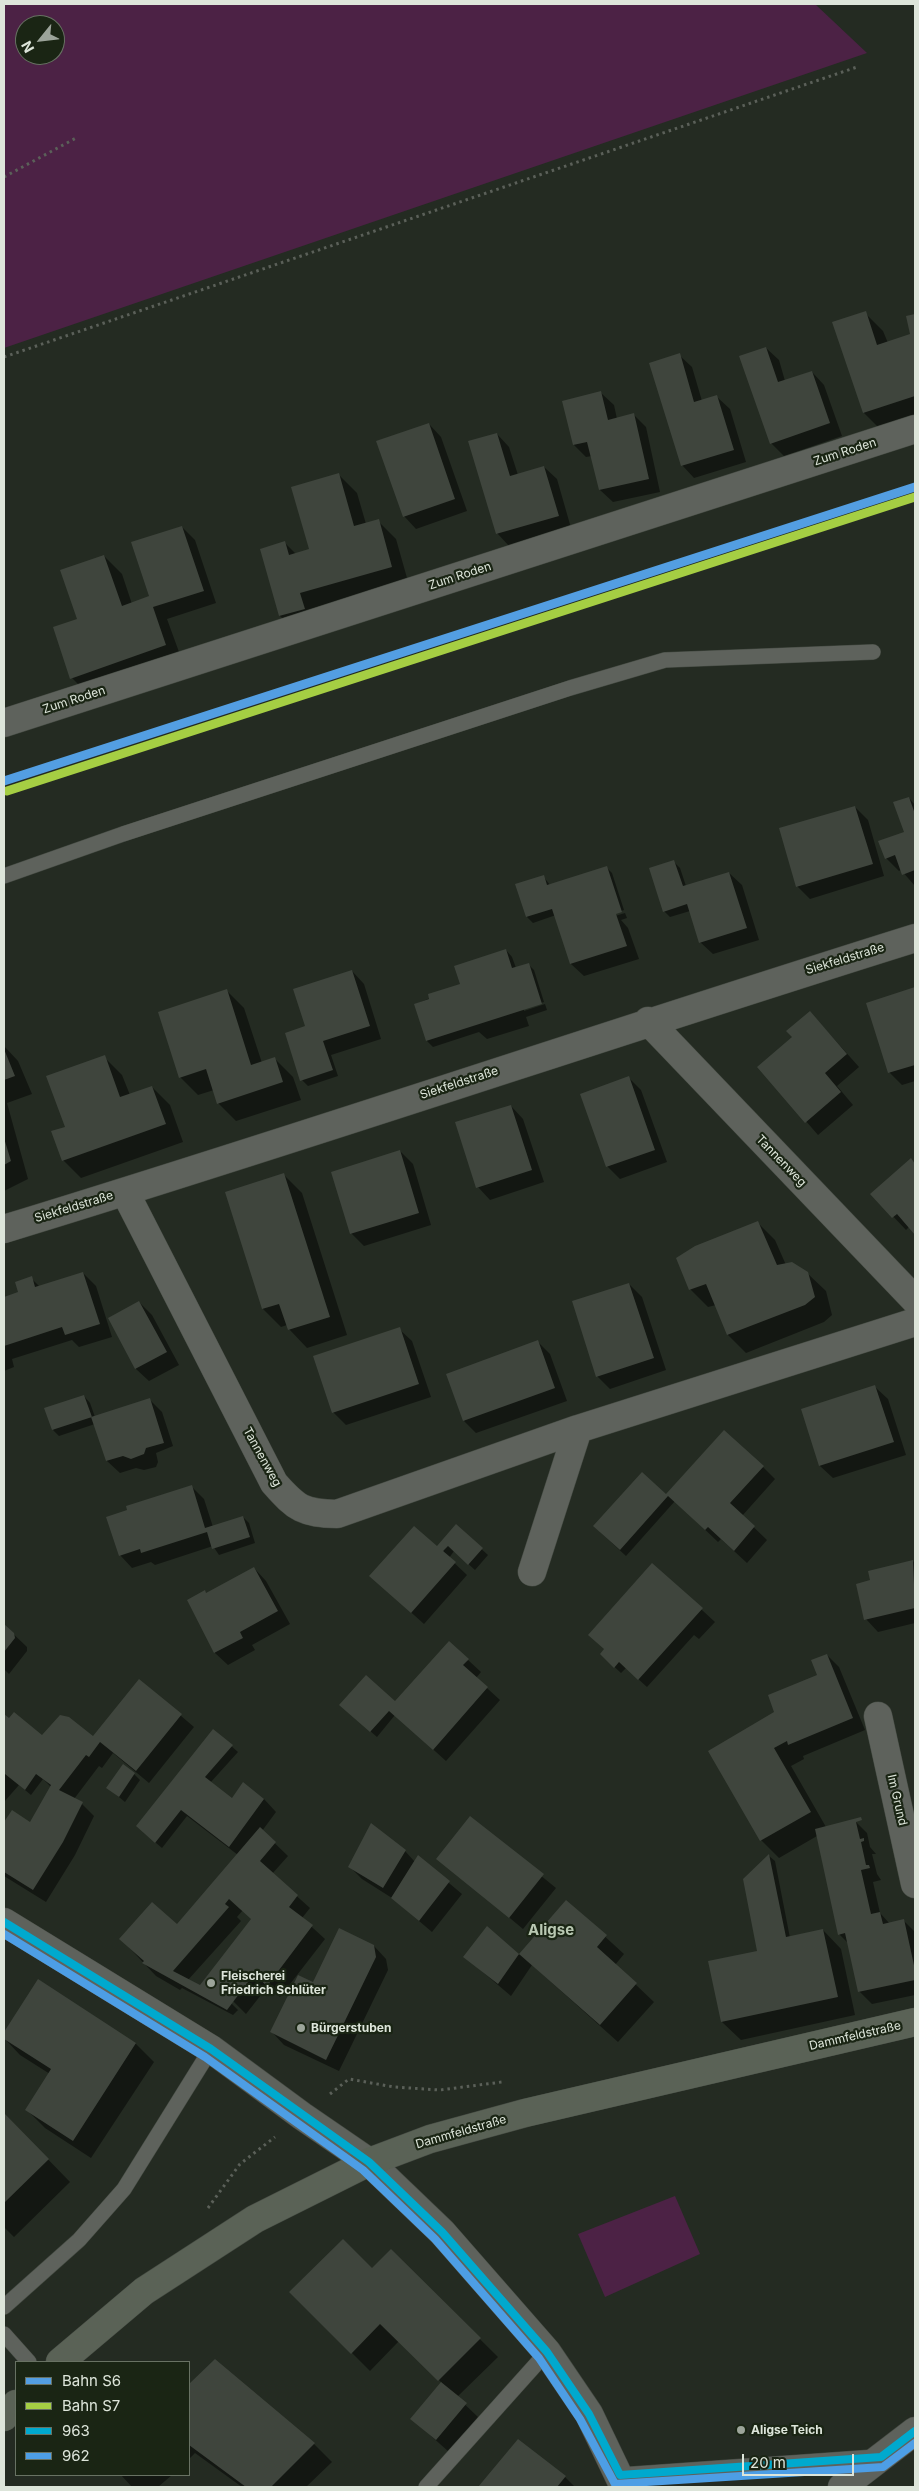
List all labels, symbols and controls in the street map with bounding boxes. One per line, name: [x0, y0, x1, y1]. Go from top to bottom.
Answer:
north arrow: [15, 15, 65, 65]
text: N: [17, 38, 37, 56]
street label: Zum Roden: [812, 435, 878, 469]
street label: Zum Roden: [427, 559, 493, 593]
street label: Zum Roden: [41, 683, 107, 717]
street label: Siekfeldstraße: [804, 940, 886, 978]
street label: Siekfeldstraße: [418, 1064, 500, 1102]
street label: Tannenweg: [753, 1132, 809, 1190]
street label: Siekfeldstraße: [33, 1188, 115, 1226]
street label: Tannenweg: [240, 1425, 284, 1489]
street label: Im Grund: [884, 1773, 910, 1827]
district label: Aligse: [528, 1921, 574, 1939]
place label: Fleischerei Friedrich Schlüter: [221, 1969, 326, 1997]
marker: Fleischerei Friedrich Schlüter: [205, 1977, 217, 1989]
street label: Dammfeldstraße: [808, 2018, 902, 2054]
place label: Bürgerstuben: [311, 2021, 391, 2035]
marker: Bürgerstuben: [295, 2022, 307, 2034]
street label: Dammfeldstraße: [414, 2112, 508, 2152]
legend: [15, 2361, 190, 2476]
text: Bahn S6: [62, 2371, 121, 2390]
text: Bahn S7: [62, 2396, 120, 2415]
text: 963: [62, 2421, 90, 2440]
place label: Aligse Teich: [751, 2423, 823, 2437]
marker: Aligse Teich: [735, 2424, 747, 2436]
scale bar: [744, 2444, 856, 2476]
text: 962: [62, 2446, 90, 2465]
text: 20 m: [750, 2453, 786, 2472]

